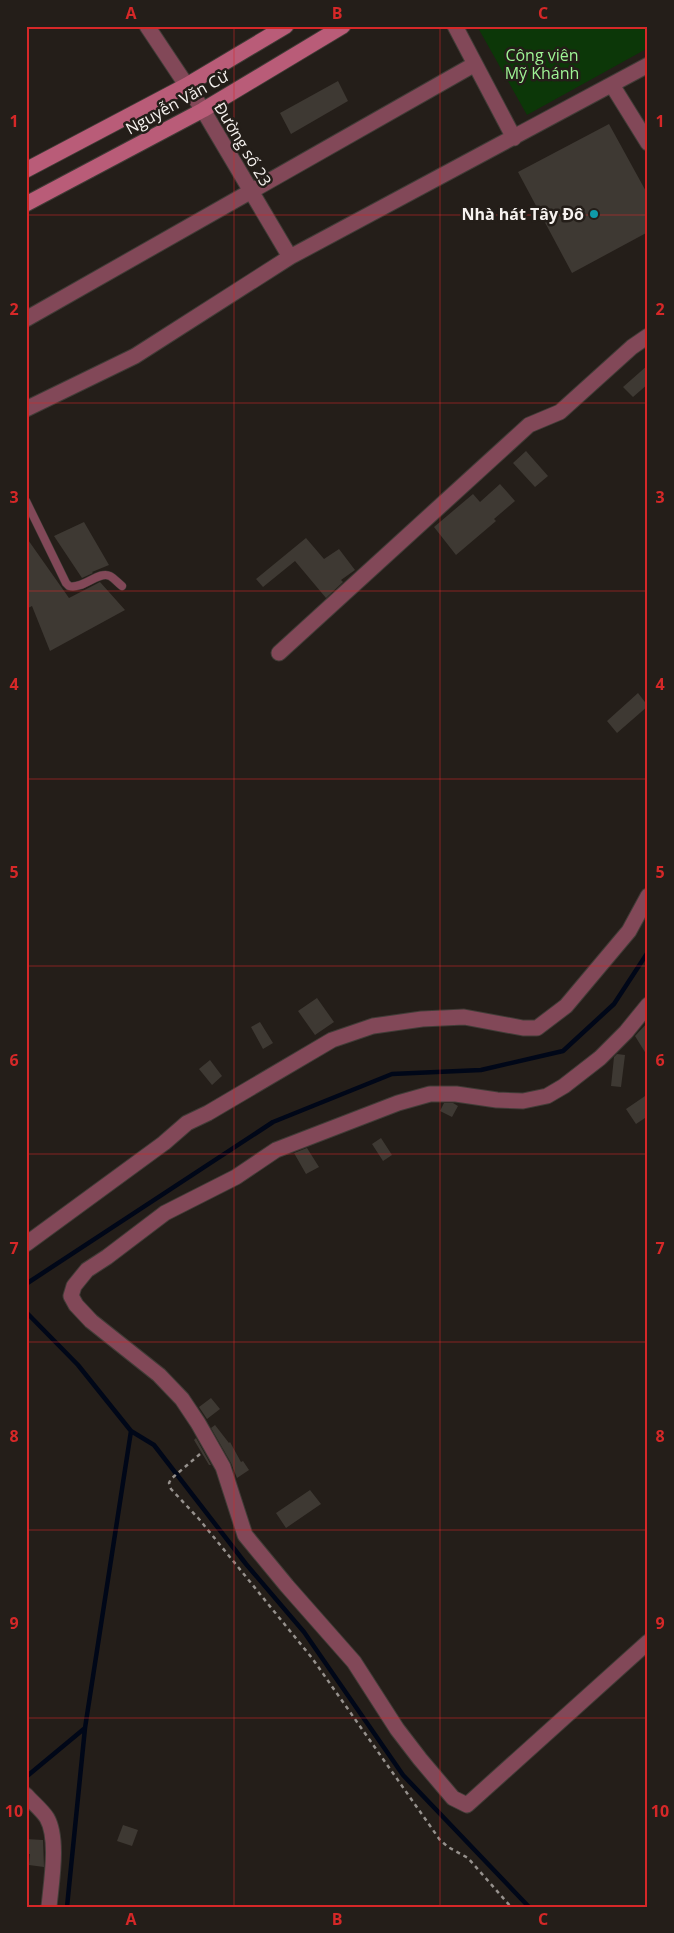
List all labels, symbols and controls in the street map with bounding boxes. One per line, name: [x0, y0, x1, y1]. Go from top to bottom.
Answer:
text: A: [125, 2, 137, 24]
text: B: [332, 2, 342, 24]
text: C: [538, 2, 548, 24]
park label: Công viên Mỹ Khánh: [505, 44, 579, 84]
street label: Nguyễn Văn Cừ: [122, 64, 234, 139]
street label: Đường số 23: [209, 98, 277, 190]
text: 1: [9, 110, 19, 132]
text: 1: [655, 110, 665, 132]
place label: Nhà hát Tây Đô: [461, 203, 584, 225]
marker: Nhà hát Tây Đô: [588, 208, 600, 220]
text: 2: [9, 298, 19, 320]
text: 2: [655, 298, 665, 320]
text: 3: [9, 486, 19, 508]
text: 3: [655, 486, 665, 508]
text: 4: [9, 673, 19, 695]
text: 4: [655, 673, 665, 695]
text: 5: [9, 861, 19, 883]
text: 5: [655, 861, 665, 883]
text: 6: [9, 1049, 19, 1071]
text: 6: [655, 1049, 665, 1071]
text: 7: [9, 1237, 19, 1259]
text: 7: [655, 1237, 665, 1259]
text: 8: [9, 1425, 19, 1447]
text: 8: [655, 1425, 665, 1447]
text: 9: [9, 1612, 19, 1634]
text: 9: [655, 1612, 665, 1634]
text: 10: [5, 1800, 23, 1822]
text: 10: [651, 1800, 669, 1822]
text: A: [125, 1908, 137, 1930]
text: B: [332, 1908, 342, 1930]
text: C: [538, 1908, 548, 1930]

